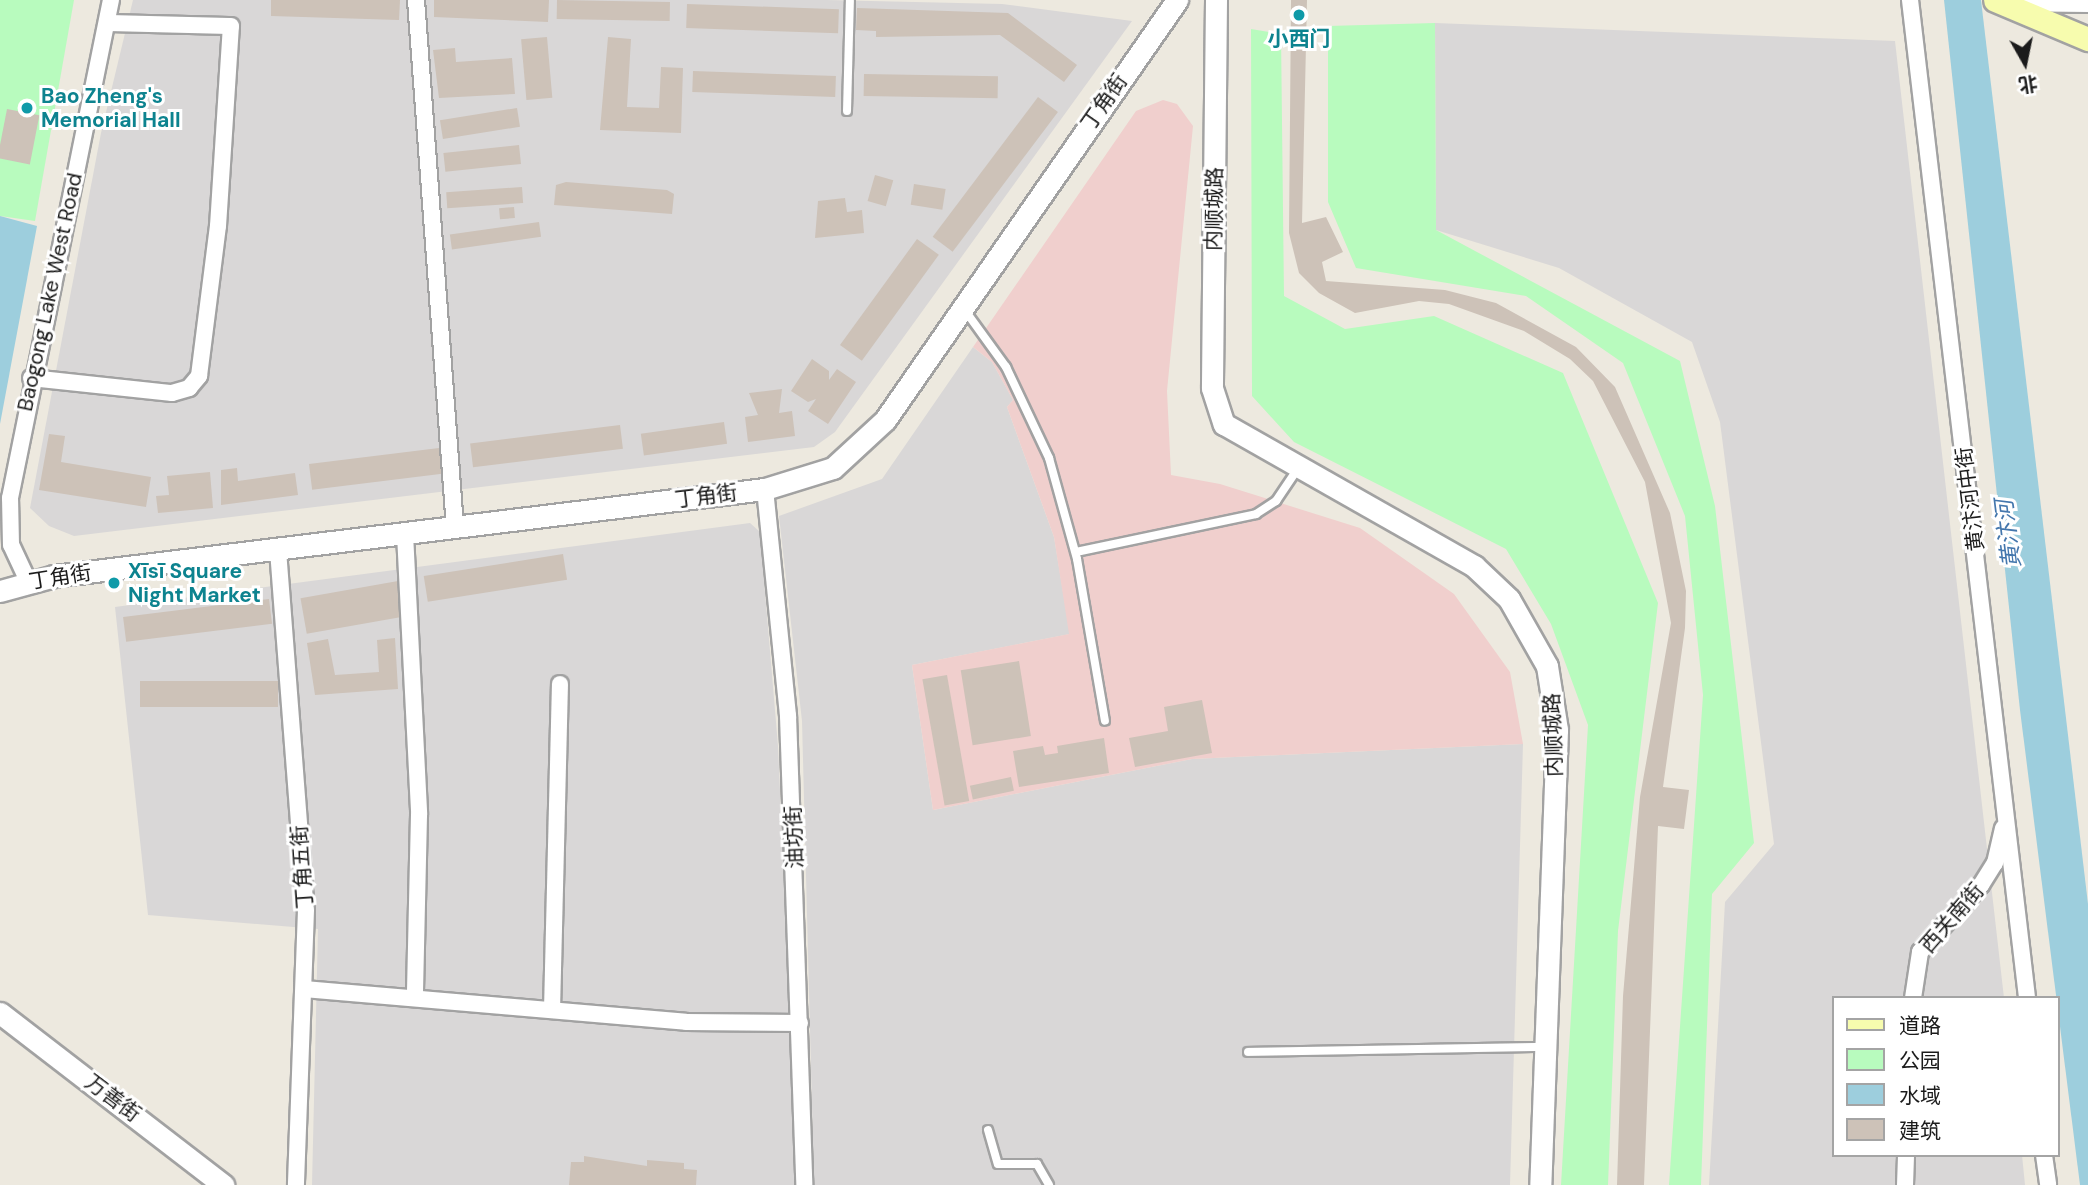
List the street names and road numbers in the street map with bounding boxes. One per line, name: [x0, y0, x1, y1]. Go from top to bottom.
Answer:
street label: 丁角街: [1076, 69, 1132, 135]
street label: 内顺城路: [1201, 167, 1227, 251]
street label: Baogong Lake West Road: [12, 171, 88, 413]
street label: 黄汴河中街: [1951, 445, 1989, 553]
street label: 丁角街: [673, 480, 739, 512]
street label: 丁角街: [27, 560, 93, 594]
street label: 内顺城路: [1539, 693, 1567, 777]
street label: 油坊街: [780, 805, 808, 869]
street label: 丁角五街: [287, 824, 317, 910]
street label: 西关南街: [1915, 878, 1989, 958]
street label: 万善街: [80, 1069, 146, 1127]

